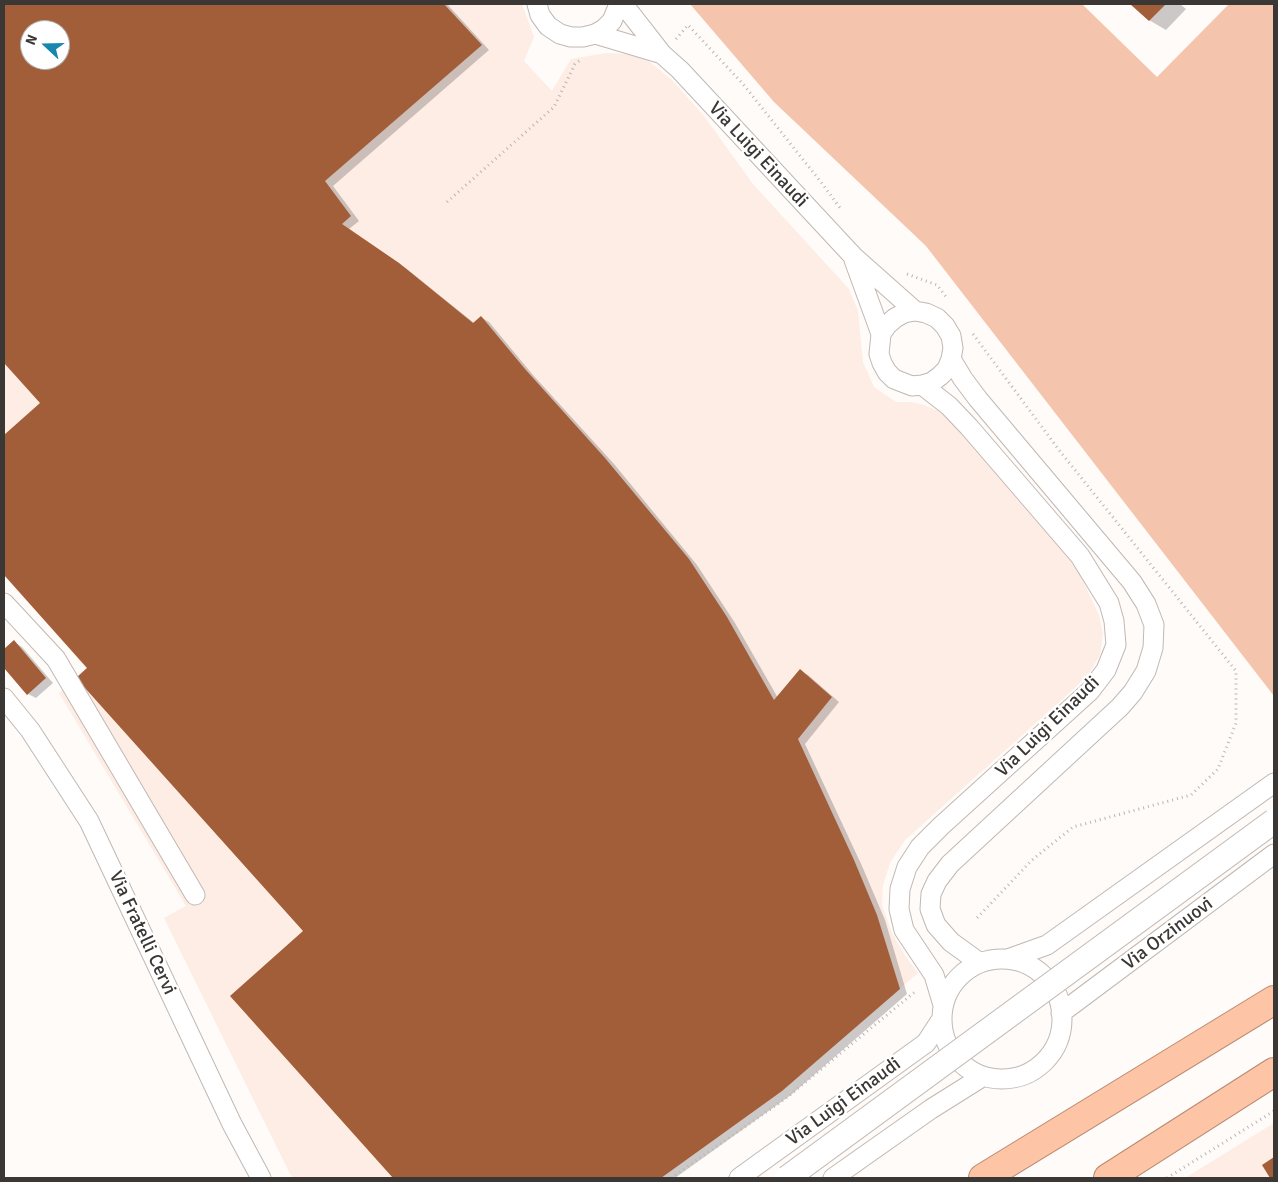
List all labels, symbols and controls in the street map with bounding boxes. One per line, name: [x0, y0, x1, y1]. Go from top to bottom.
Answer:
north arrow: [20, 20, 70, 70]
text: N: [22, 32, 41, 47]
street label: Via Luigi Einaudi: [703, 98, 813, 212]
street label: Via Luigi Einaudi: [991, 672, 1105, 782]
street label: Via Fratelli Cervi: [103, 868, 181, 998]
street label: Via Orzinuovi: [1118, 893, 1218, 975]
street label: Via Luigi Einaudi: [782, 1053, 906, 1151]

